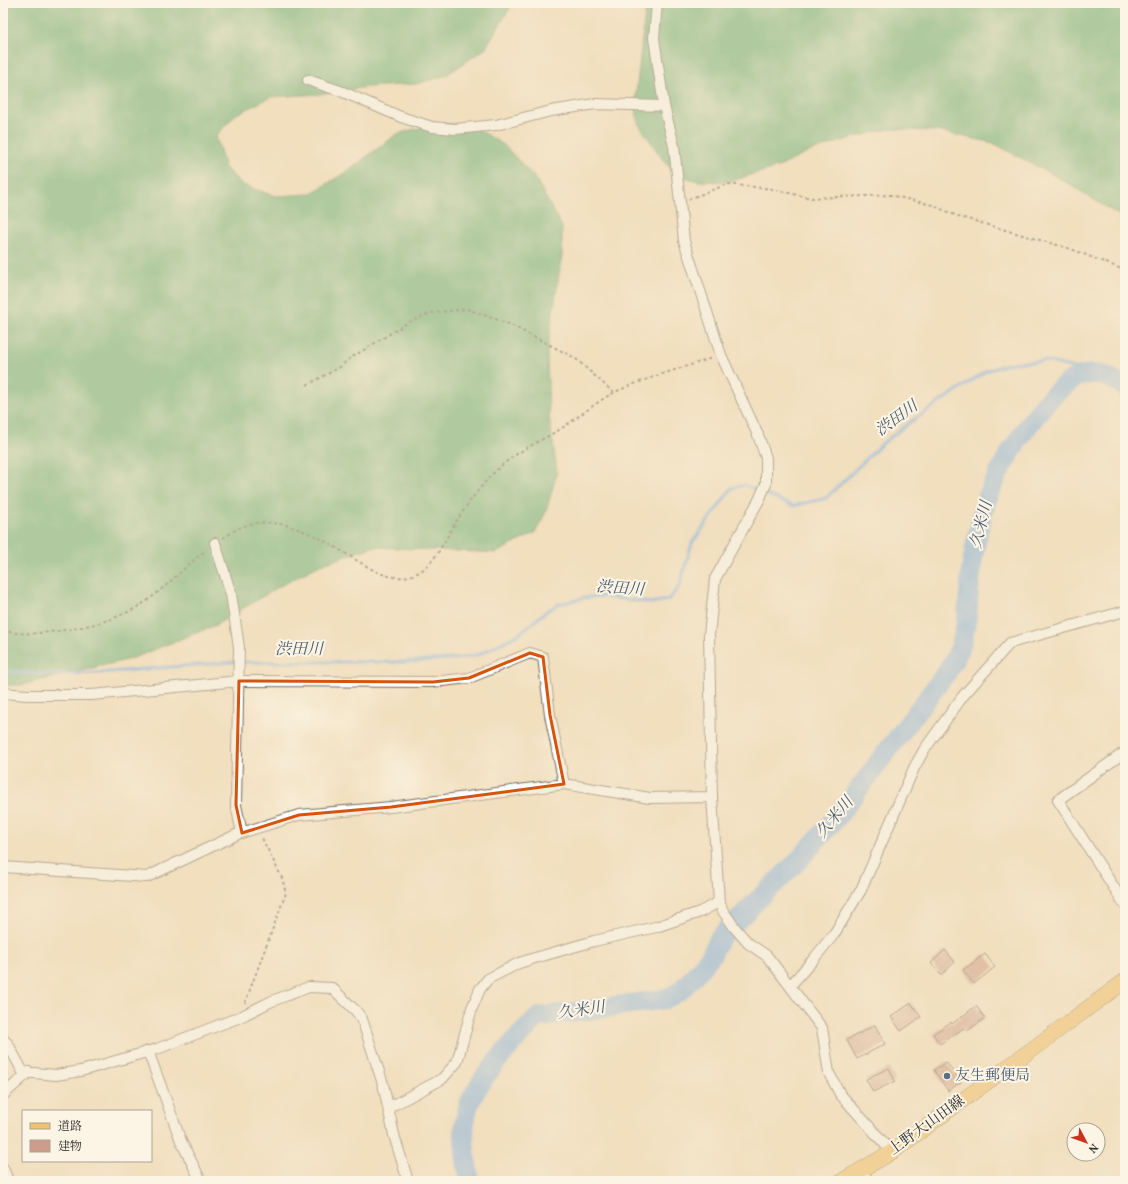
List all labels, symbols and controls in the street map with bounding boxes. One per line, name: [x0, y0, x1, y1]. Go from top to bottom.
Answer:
water label: 渋田川: [871, 395, 924, 442]
water label: 久米川: [966, 497, 999, 551]
water label: 渋田川: [595, 576, 647, 602]
water label: 渋田川: [275, 639, 325, 661]
water label: 久米川: [811, 791, 860, 843]
water label: 久米川: [556, 996, 608, 1025]
place label: 友生郵便局: [955, 1066, 1030, 1087]
marker: 友生郵便局: [942, 1071, 952, 1081]
street label: 上野大山田線: [884, 1091, 970, 1161]
legend: [22, 1110, 152, 1162]
text: 道路: [58, 1119, 82, 1135]
north arrow: [1066, 1122, 1106, 1162]
text: 建物: [58, 1139, 82, 1155]
text: N: [1084, 1140, 1101, 1156]

